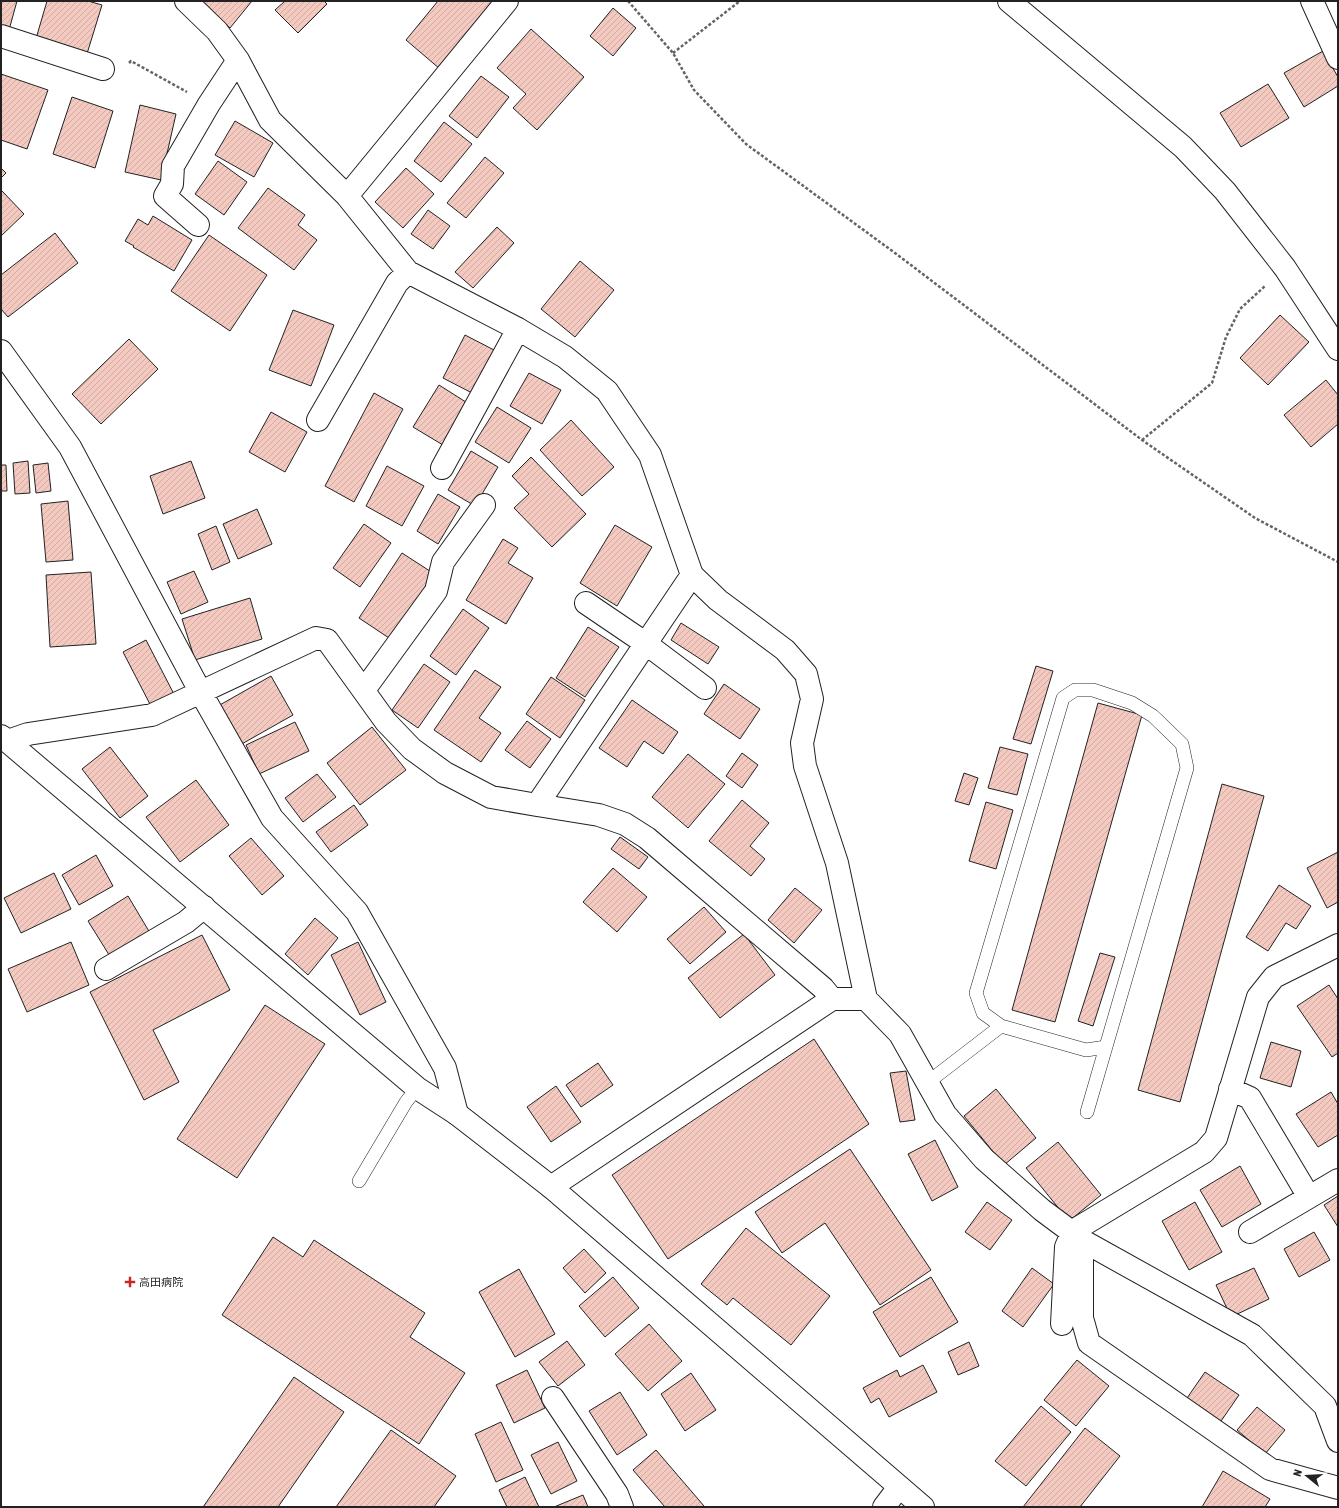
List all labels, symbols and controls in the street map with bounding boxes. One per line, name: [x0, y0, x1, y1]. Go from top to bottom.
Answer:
marker: 高田病院: [124, 1276, 136, 1288]
place label: 高田病院: [139, 1276, 183, 1288]
north arrow: [1287, 1456, 1327, 1496]
text: N: [1291, 1468, 1304, 1478]

